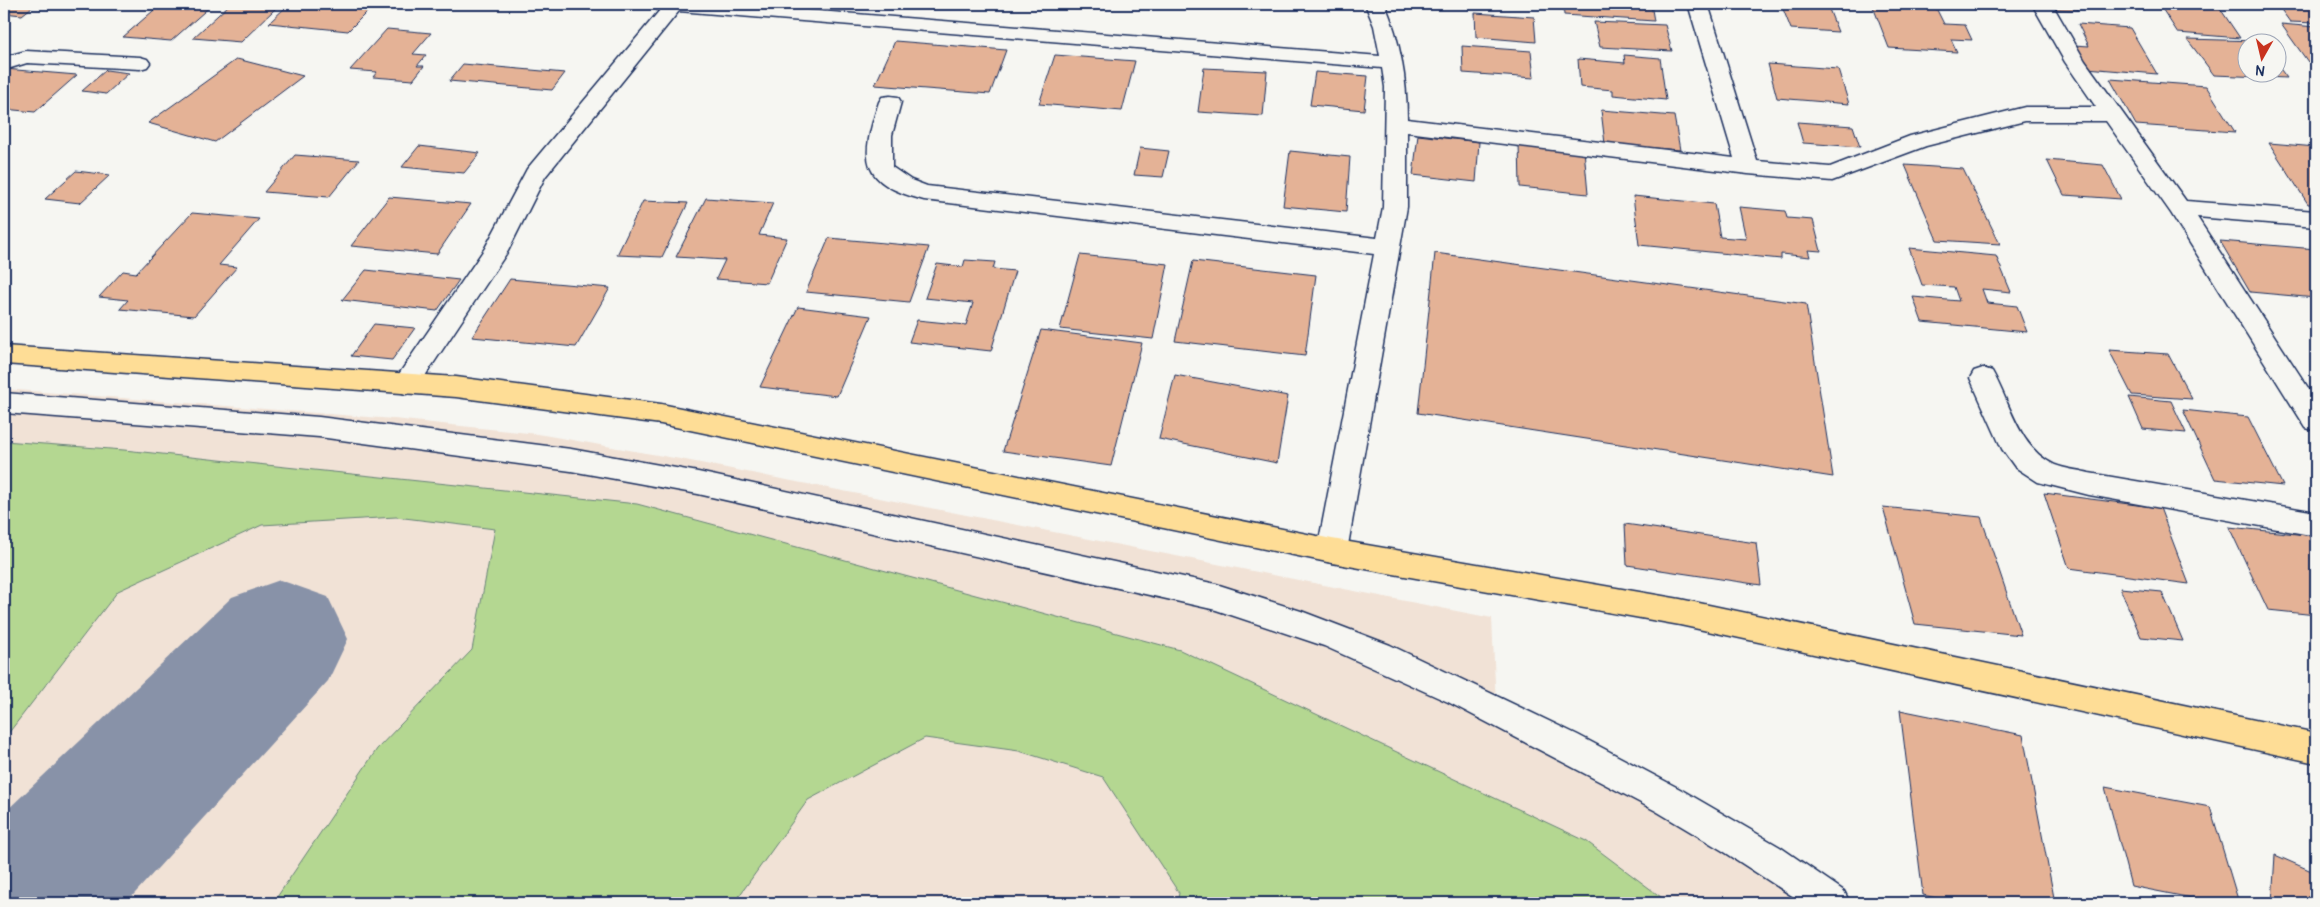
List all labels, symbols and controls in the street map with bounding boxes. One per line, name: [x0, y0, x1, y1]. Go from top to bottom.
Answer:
north arrow: [2238, 32, 2288, 82]
text: N: [2254, 61, 2266, 79]

